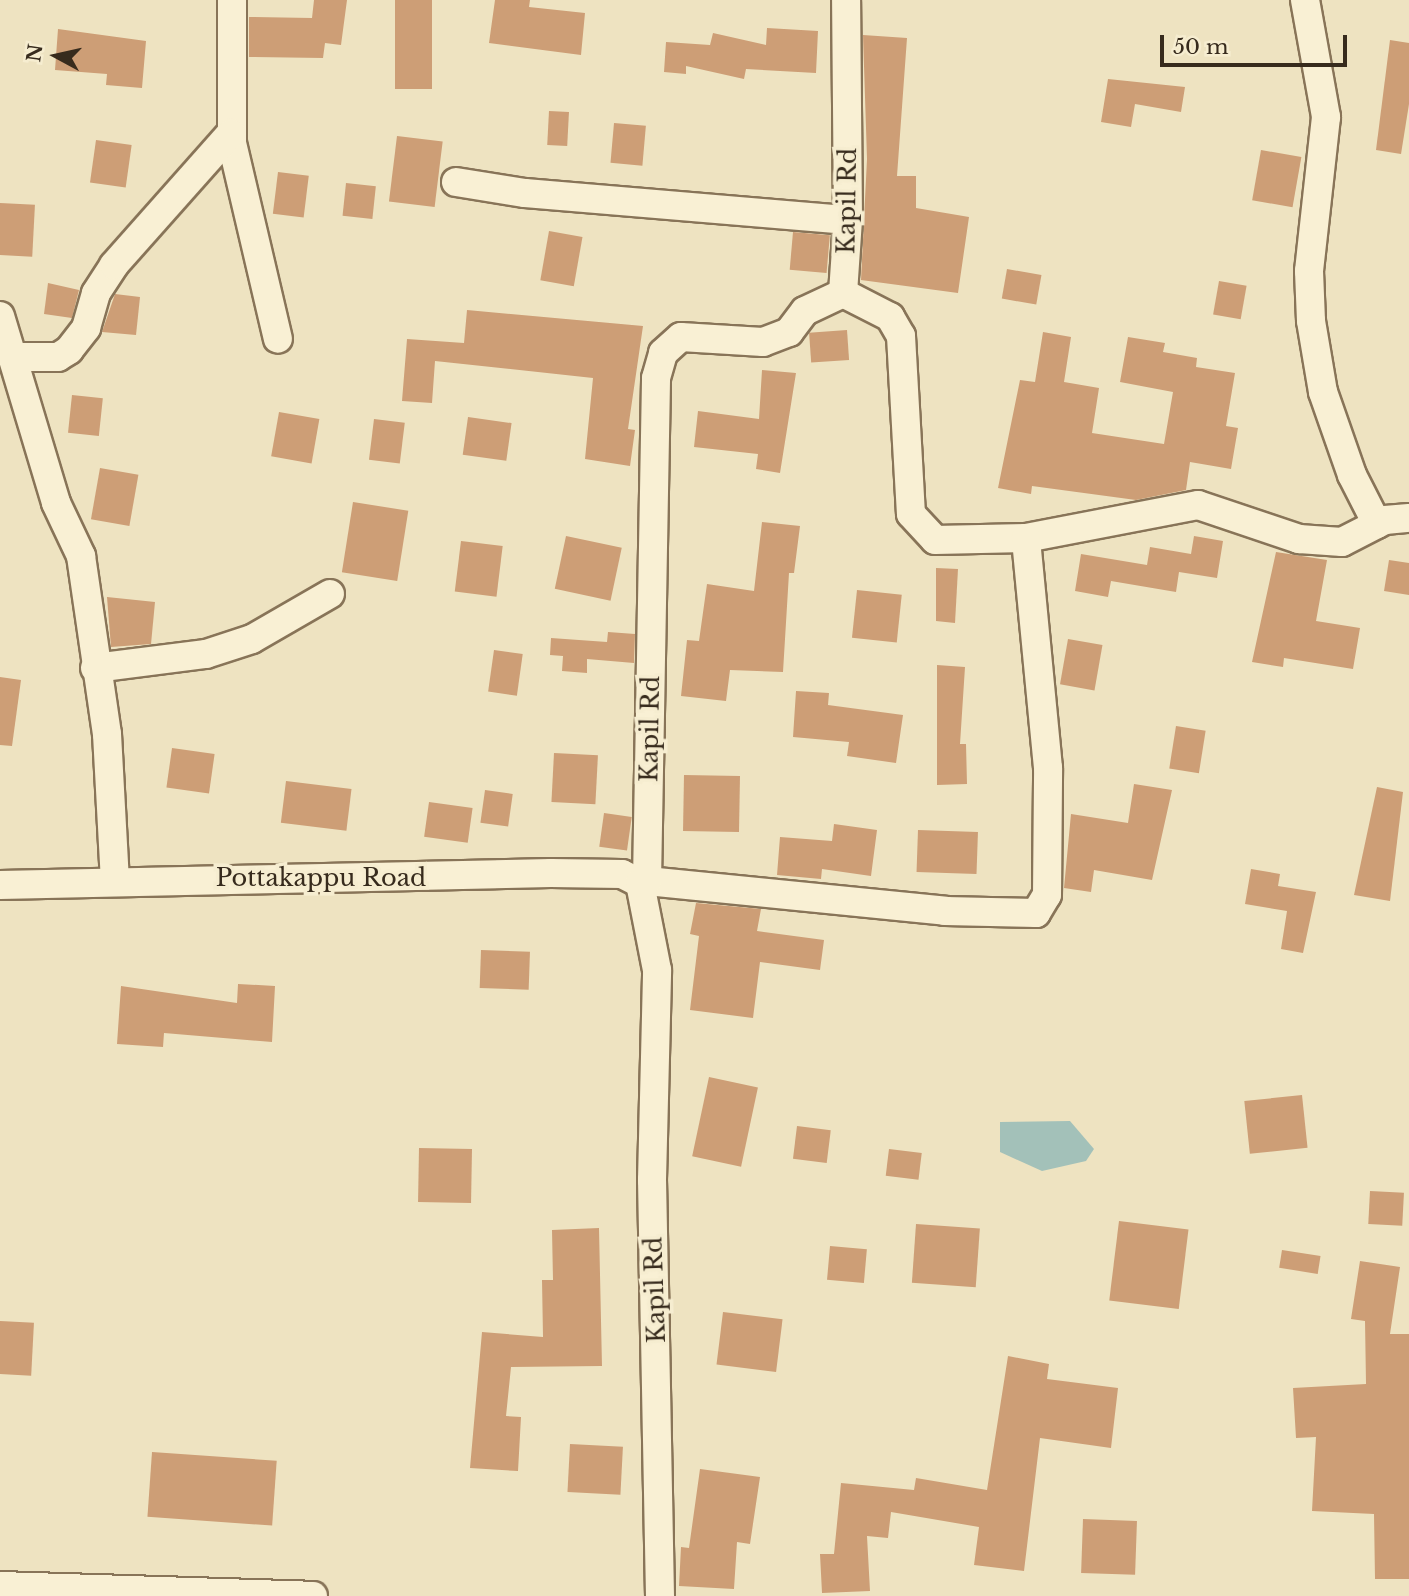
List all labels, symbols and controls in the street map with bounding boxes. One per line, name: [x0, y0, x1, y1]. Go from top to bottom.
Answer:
north arrow: [21, 21, 91, 91]
scale bar: [1164, 21, 1351, 65]
text: 50 m: [1173, 34, 1228, 60]
text: N: [22, 43, 47, 63]
street label: Kapil Rd: [832, 148, 862, 254]
street label: Kapil Rd: [635, 676, 665, 782]
street label: Pottakappu Road: [216, 864, 426, 892]
street label: Kapil Rd: [639, 1236, 671, 1344]

